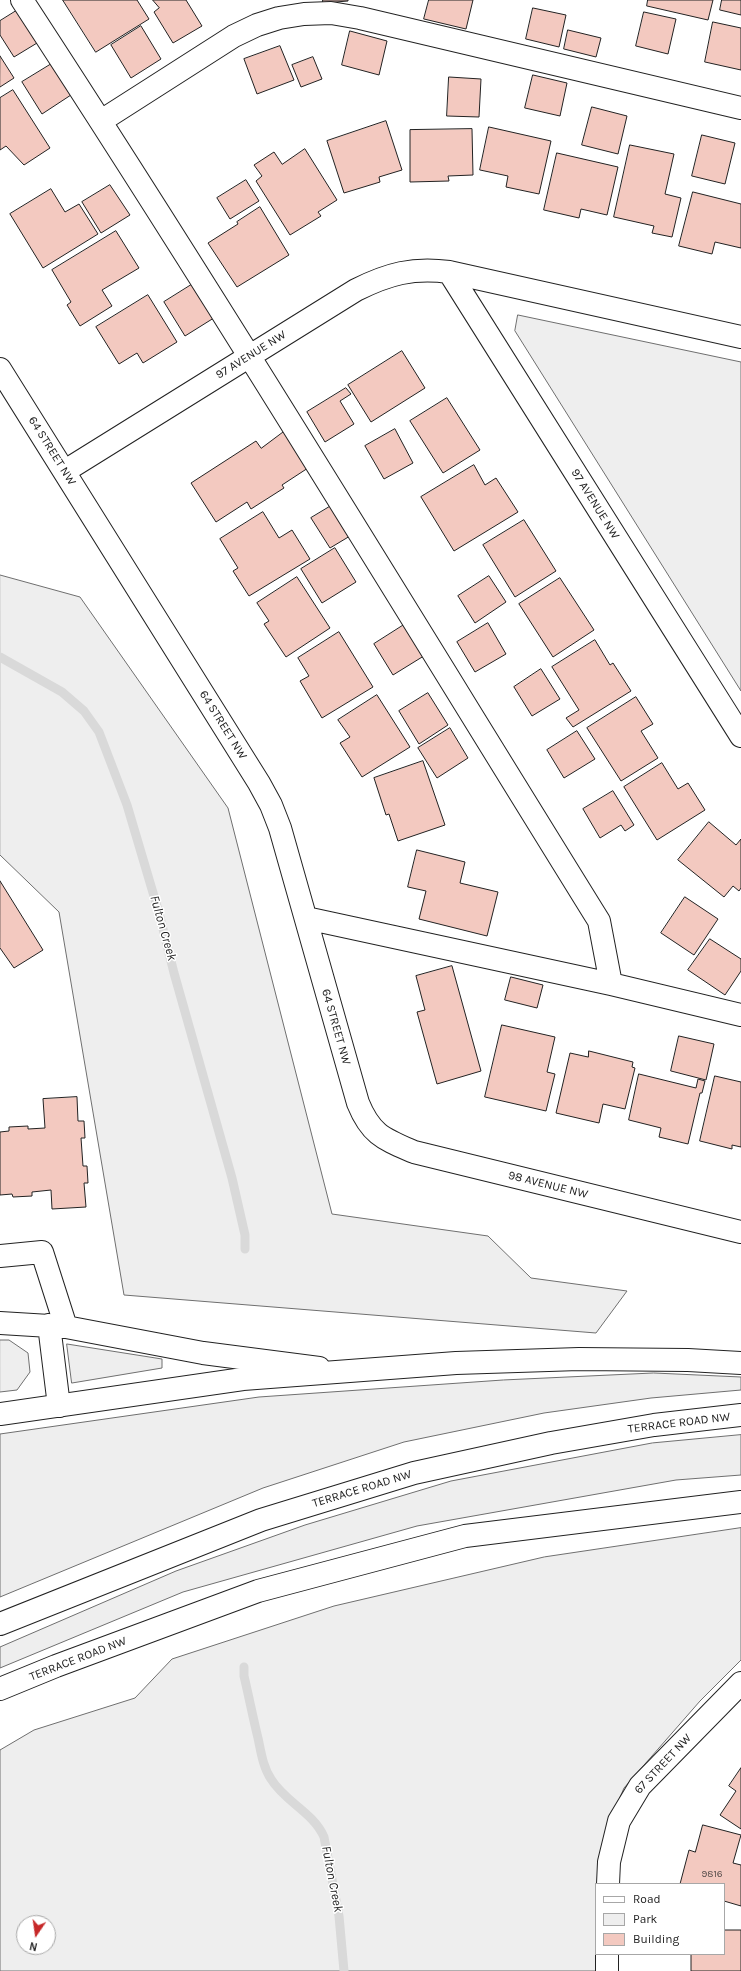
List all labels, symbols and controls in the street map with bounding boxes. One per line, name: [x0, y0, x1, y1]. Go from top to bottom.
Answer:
street label: 97 AVENUE NW: [213, 328, 289, 382]
street label: 64 STREET NW: [25, 414, 79, 488]
street label: 97 AVENUE NW: [568, 466, 622, 542]
street label: 64 STREET NW: [196, 688, 250, 762]
water label: Fulton Creek: [146, 894, 180, 962]
street label: 64 STREET NW: [318, 987, 354, 1067]
street label: 98 AVENUE NW: [507, 1168, 589, 1202]
street label: TERRACE ROAD NW: [627, 1410, 731, 1436]
street label: TERRACE ROAD NW: [311, 1467, 413, 1511]
street label: TERRACE ROAD NW: [27, 1634, 129, 1684]
street label: 67 STREET NW: [631, 1731, 695, 1797]
water label: Fulton Creek: [318, 1845, 346, 1913]
house number: 9816: [702, 1868, 722, 1880]
legend: [595, 1883, 725, 1955]
text: Road: [633, 1892, 661, 1906]
text: Park: [633, 1912, 657, 1926]
north arrow: [16, 1915, 56, 1955]
text: Building: [633, 1932, 679, 1946]
text: N: [28, 1939, 39, 1953]

